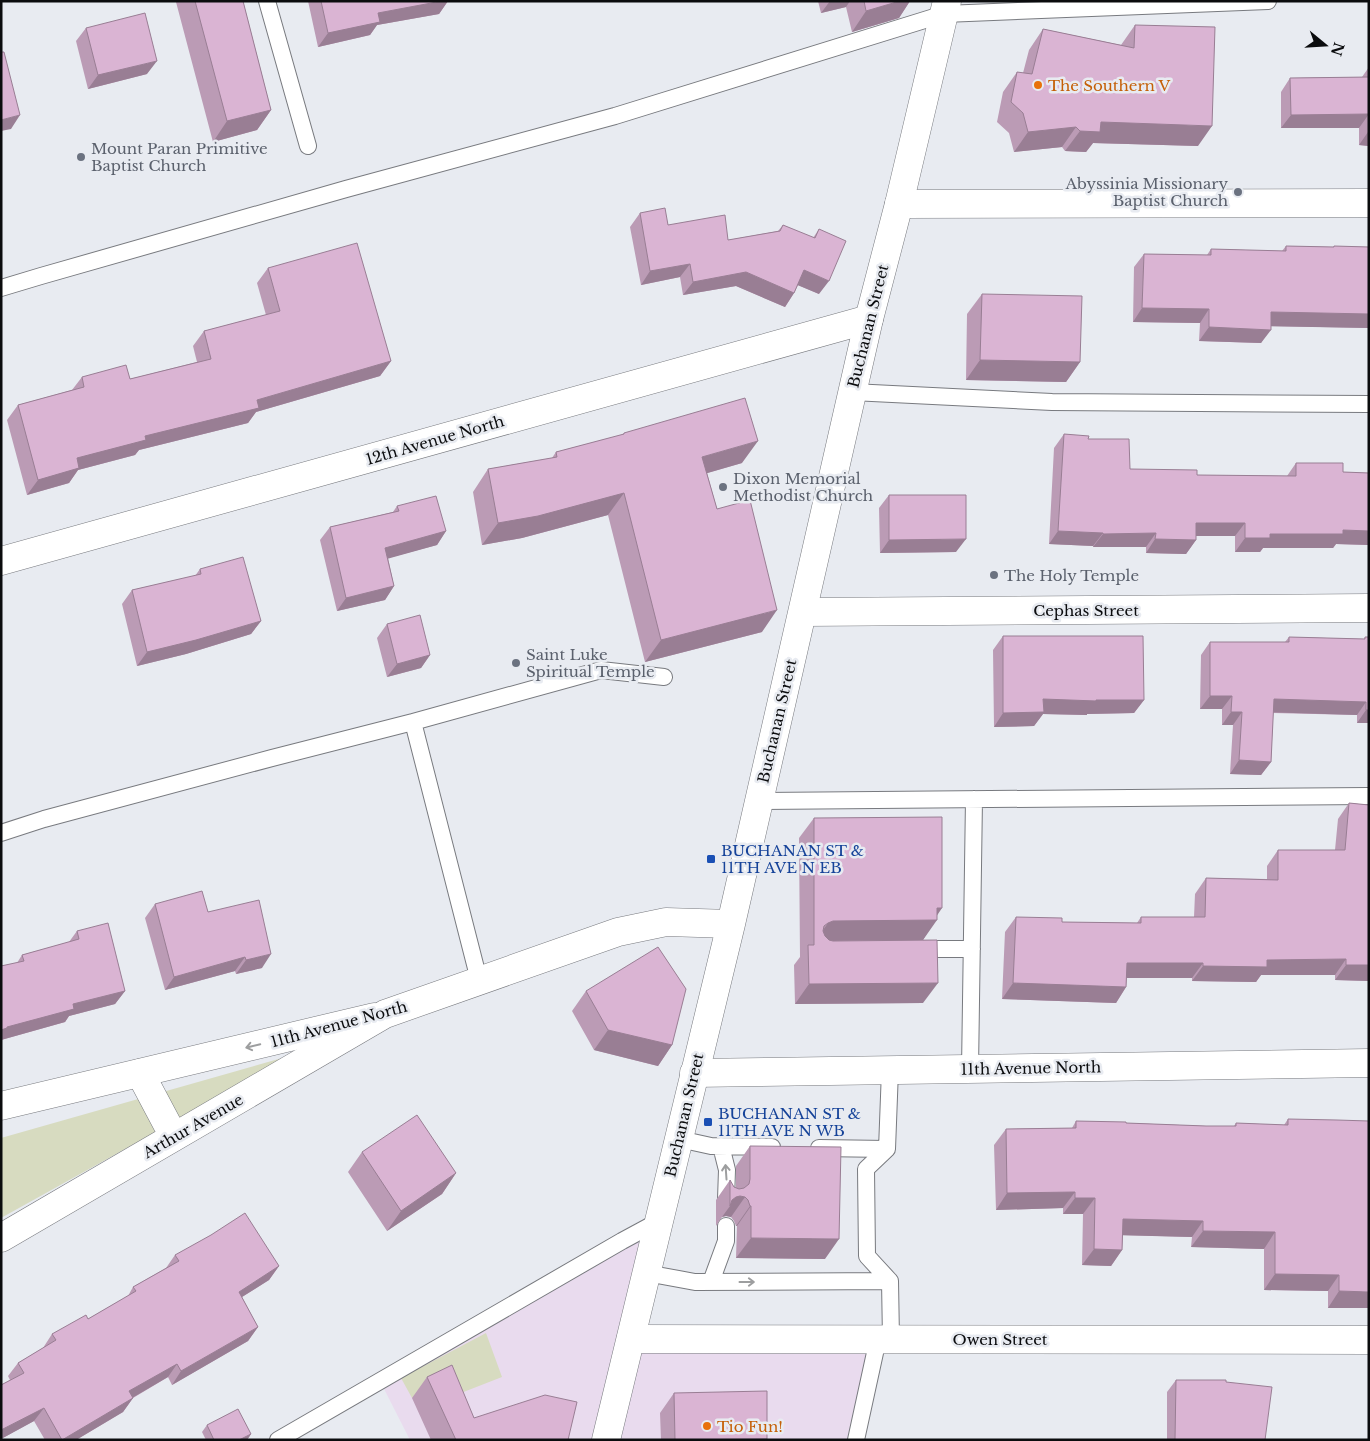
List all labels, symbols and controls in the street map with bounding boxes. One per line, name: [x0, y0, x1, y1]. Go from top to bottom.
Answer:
north arrow: [1300, 20, 1350, 70]
text: N: [1327, 40, 1348, 58]
place label: The Southern V: [1048, 76, 1171, 95]
marker: The Southern V: [1032, 79, 1044, 91]
place label: Mount Paran Primitive Baptist Church: [91, 139, 268, 175]
marker: Mount Paran Primitive Baptist Church: [75, 151, 87, 163]
place label: Abyssinia Missionary Baptist Church: [1064, 174, 1228, 210]
marker: Abyssinia Missionary Baptist Church: [1232, 186, 1244, 198]
street label: Buchanan Street: [843, 262, 893, 390]
street label: 12th Avenue North: [364, 411, 506, 469]
place label: Dixon Memorial Methodist Church: [733, 469, 873, 505]
marker: Dixon Memorial Methodist Church: [717, 481, 729, 493]
place label: The Holy Temple: [1004, 566, 1139, 585]
marker: The Holy Temple: [988, 569, 1000, 581]
street label: Cephas Street: [1033, 601, 1139, 620]
place label: Saint Luke Spiritual Temple: [526, 645, 655, 681]
marker: Saint Luke Spiritual Temple: [510, 657, 522, 669]
street label: Buchanan Street: [754, 657, 801, 785]
place label: BUCHANAN ST & 11TH AVE N EB: [721, 841, 864, 877]
marker: BUCHANAN ST & 11TH AVE N EB: [705, 853, 717, 865]
street label: 11th Avenue North: [269, 997, 409, 1051]
one-way arrow: [245, 1042, 261, 1051]
street label: Buchanan Street: [661, 1051, 708, 1179]
street label: 11th Avenue North: [961, 1057, 1101, 1079]
street label: Arthur Avenue: [139, 1090, 246, 1163]
place label: BUCHANAN ST & 11TH AVE N WB: [718, 1104, 861, 1140]
marker: BUCHANAN ST & 11TH AVE N WB: [702, 1116, 714, 1128]
one-way arrow: [721, 1164, 730, 1180]
one-way arrow: [738, 1277, 754, 1287]
street label: Owen Street: [952, 1330, 1048, 1349]
place label: Tio Fun!: [717, 1417, 783, 1436]
marker: Tio Fun!: [701, 1420, 713, 1432]

